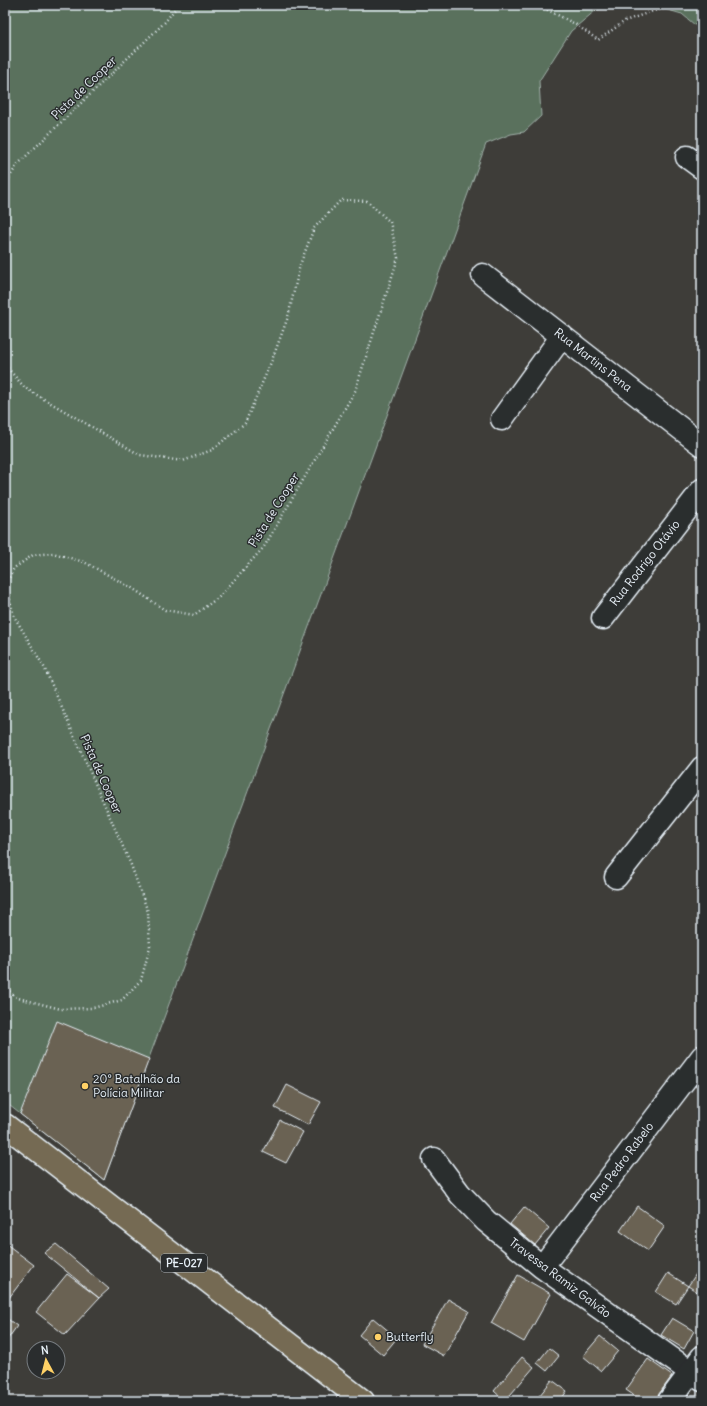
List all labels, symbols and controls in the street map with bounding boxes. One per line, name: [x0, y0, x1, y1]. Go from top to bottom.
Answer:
street label: Pista de Cooper: [48, 53, 119, 123]
street label: Rua Martins Pena: [551, 325, 635, 395]
street label: Pista de Cooper: [245, 470, 302, 550]
street label: Rua Rodrigo Otávio: [606, 517, 683, 609]
street label: Pista de Cooper: [77, 732, 126, 816]
place label: 20º Batalhão da Polícia Militar: [93, 1071, 180, 1100]
marker: 20º Batalhão da Polícia Militar: [80, 1081, 90, 1091]
street label: Rua Pedro Rabelo: [587, 1119, 657, 1204]
street label: Travessa Ramiz Galvão: [506, 1234, 614, 1321]
road number: PE-027: [161, 1254, 207, 1272]
place label: Butterfly: [386, 1329, 434, 1344]
marker: Butterfly: [373, 1332, 383, 1342]
north arrow: [26, 1340, 66, 1380]
text: N: [40, 1343, 49, 1357]

